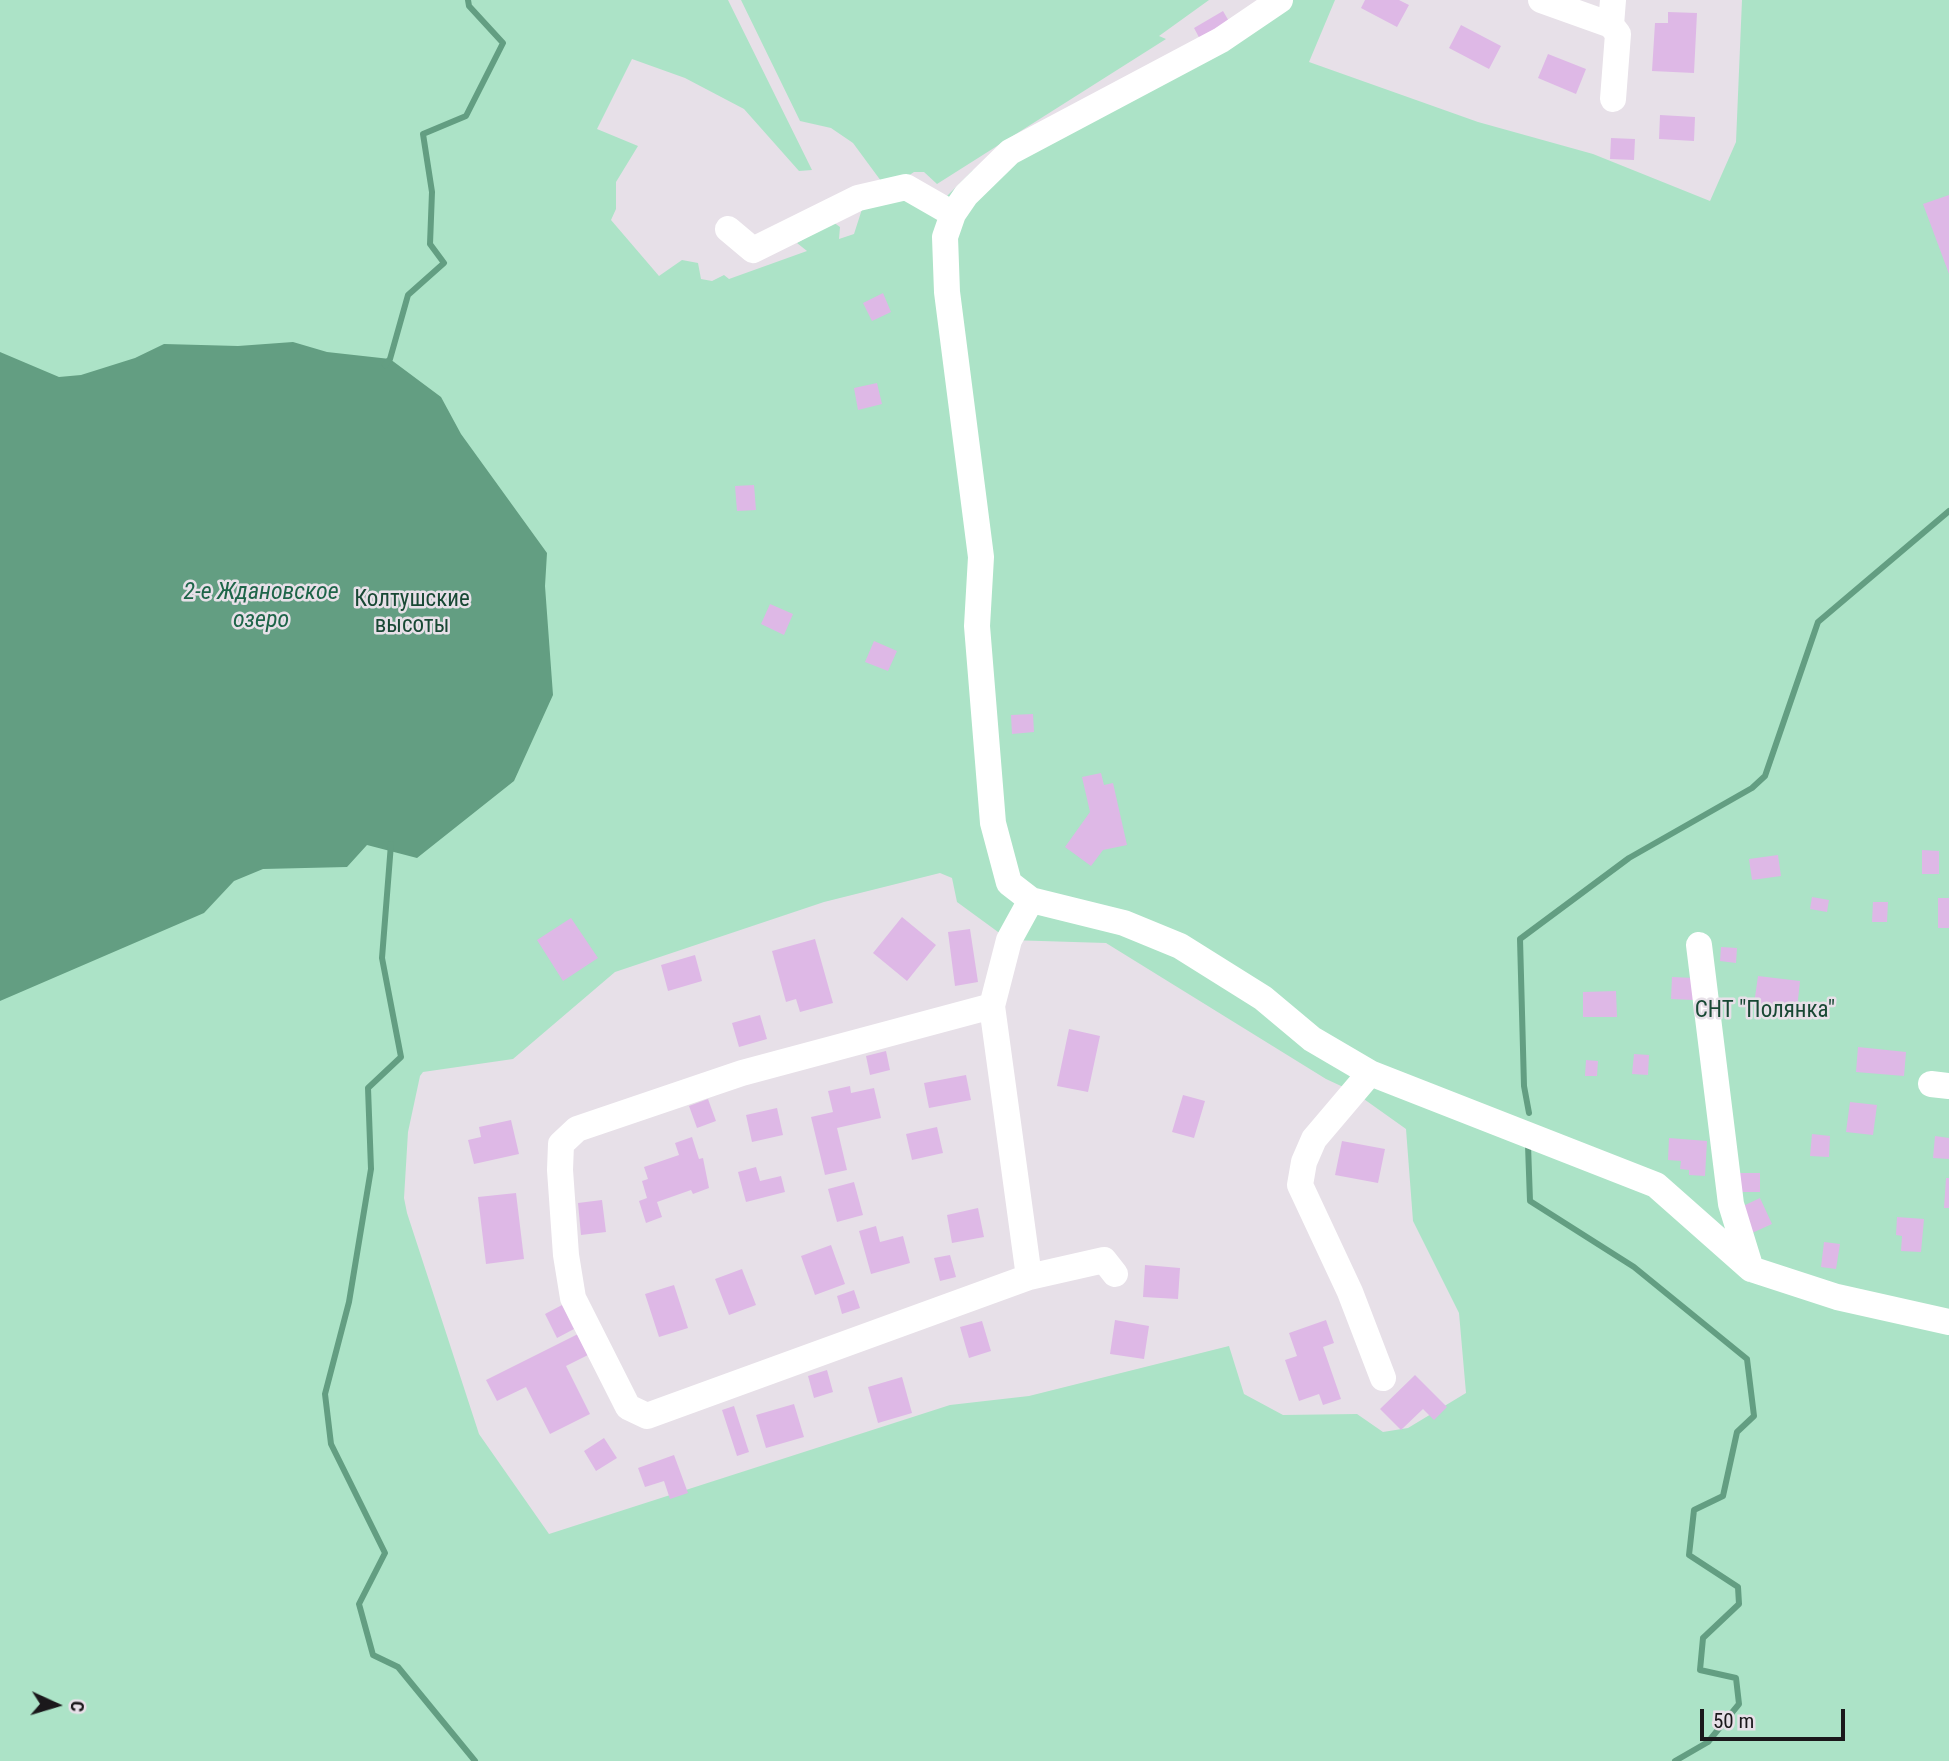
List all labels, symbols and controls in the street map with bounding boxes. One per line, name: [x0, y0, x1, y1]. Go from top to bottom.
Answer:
water label: 2-е Ждановское озеро: [183, 579, 339, 635]
park label: Колтушские высоты: [354, 586, 470, 640]
park label: СНТ "Полянка": [1695, 997, 1835, 1025]
north arrow: [21, 1670, 91, 1740]
scale bar: [1704, 1694, 1849, 1738]
text: С: [66, 1700, 89, 1713]
text: 50 m: [1713, 1709, 1754, 1733]

